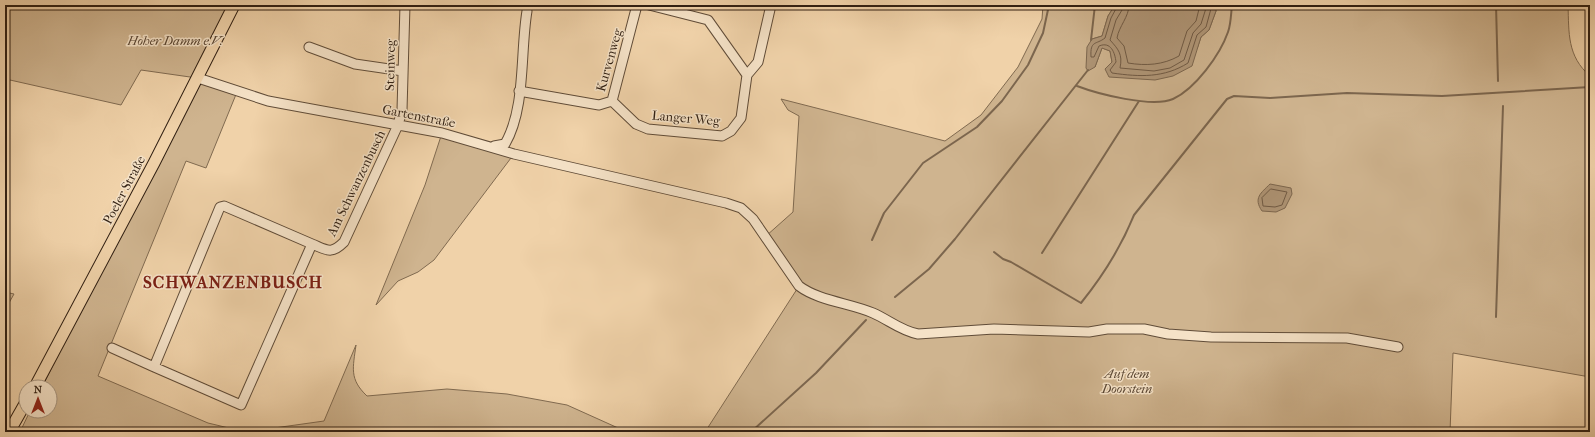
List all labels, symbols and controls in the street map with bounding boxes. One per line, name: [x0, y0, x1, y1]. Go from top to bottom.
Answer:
street label: Kurvenweg: [593, 26, 625, 93]
park label: Hoher Damm e.V.: [127, 33, 224, 48]
street label: Steinweg: [382, 38, 398, 91]
street label: Gartenstraße: [381, 102, 457, 131]
street label: Langer Weg: [651, 108, 722, 129]
street label: Am Schwanzenbusch: [323, 127, 388, 239]
street label: Poeler Straße: [100, 153, 149, 227]
district label: SCHWANZENBUSCH: [143, 272, 323, 292]
park label: Auf dem Doorstein: [1101, 366, 1152, 396]
north arrow: [18, 379, 58, 419]
text: N: [34, 383, 43, 396]

